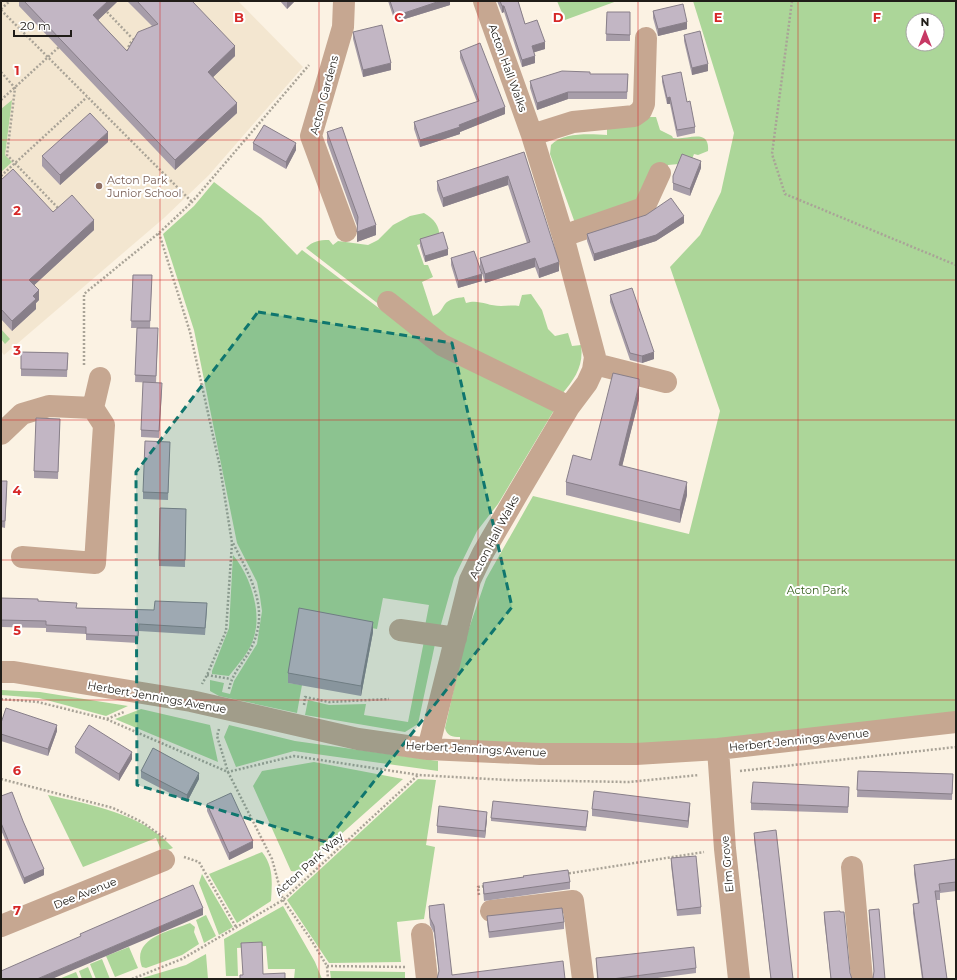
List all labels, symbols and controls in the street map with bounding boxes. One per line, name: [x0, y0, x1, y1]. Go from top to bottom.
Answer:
text: B: [234, 9, 244, 25]
text: C: [394, 9, 404, 25]
text: D: [553, 9, 564, 25]
text: E: [714, 9, 723, 25]
text: F: [873, 9, 881, 25]
scale bar: [14, 12, 71, 38]
north arrow: [905, 12, 945, 52]
text: N: [921, 15, 929, 29]
text: 20 m: [20, 18, 51, 33]
street label: Acton Hall Walks: [486, 22, 531, 115]
street label: Acton Gardens: [307, 53, 342, 136]
text: 1: [14, 62, 20, 78]
place label: Acton Park Junior School: [106, 173, 182, 200]
marker: Acton Park Junior School: [94, 181, 104, 191]
text: 2: [13, 202, 21, 218]
text: 3: [12, 342, 21, 358]
text: 4: [13, 482, 22, 498]
street label: Acton Hall Walks: [466, 492, 522, 581]
park label: Acton Park: [787, 583, 848, 597]
text: 5: [13, 622, 21, 638]
street label: Herbert Jennings Avenue: [87, 678, 228, 716]
street label: Herbert Jennings Avenue: [728, 726, 870, 754]
street label: Herbert Jennings Avenue: [405, 738, 547, 760]
text: 6: [13, 762, 22, 778]
street label: Acton Park Way: [272, 830, 346, 898]
street label: Elm Grove: [718, 835, 736, 893]
street label: Dee Avenue: [51, 874, 119, 912]
text: 7: [13, 902, 21, 918]

